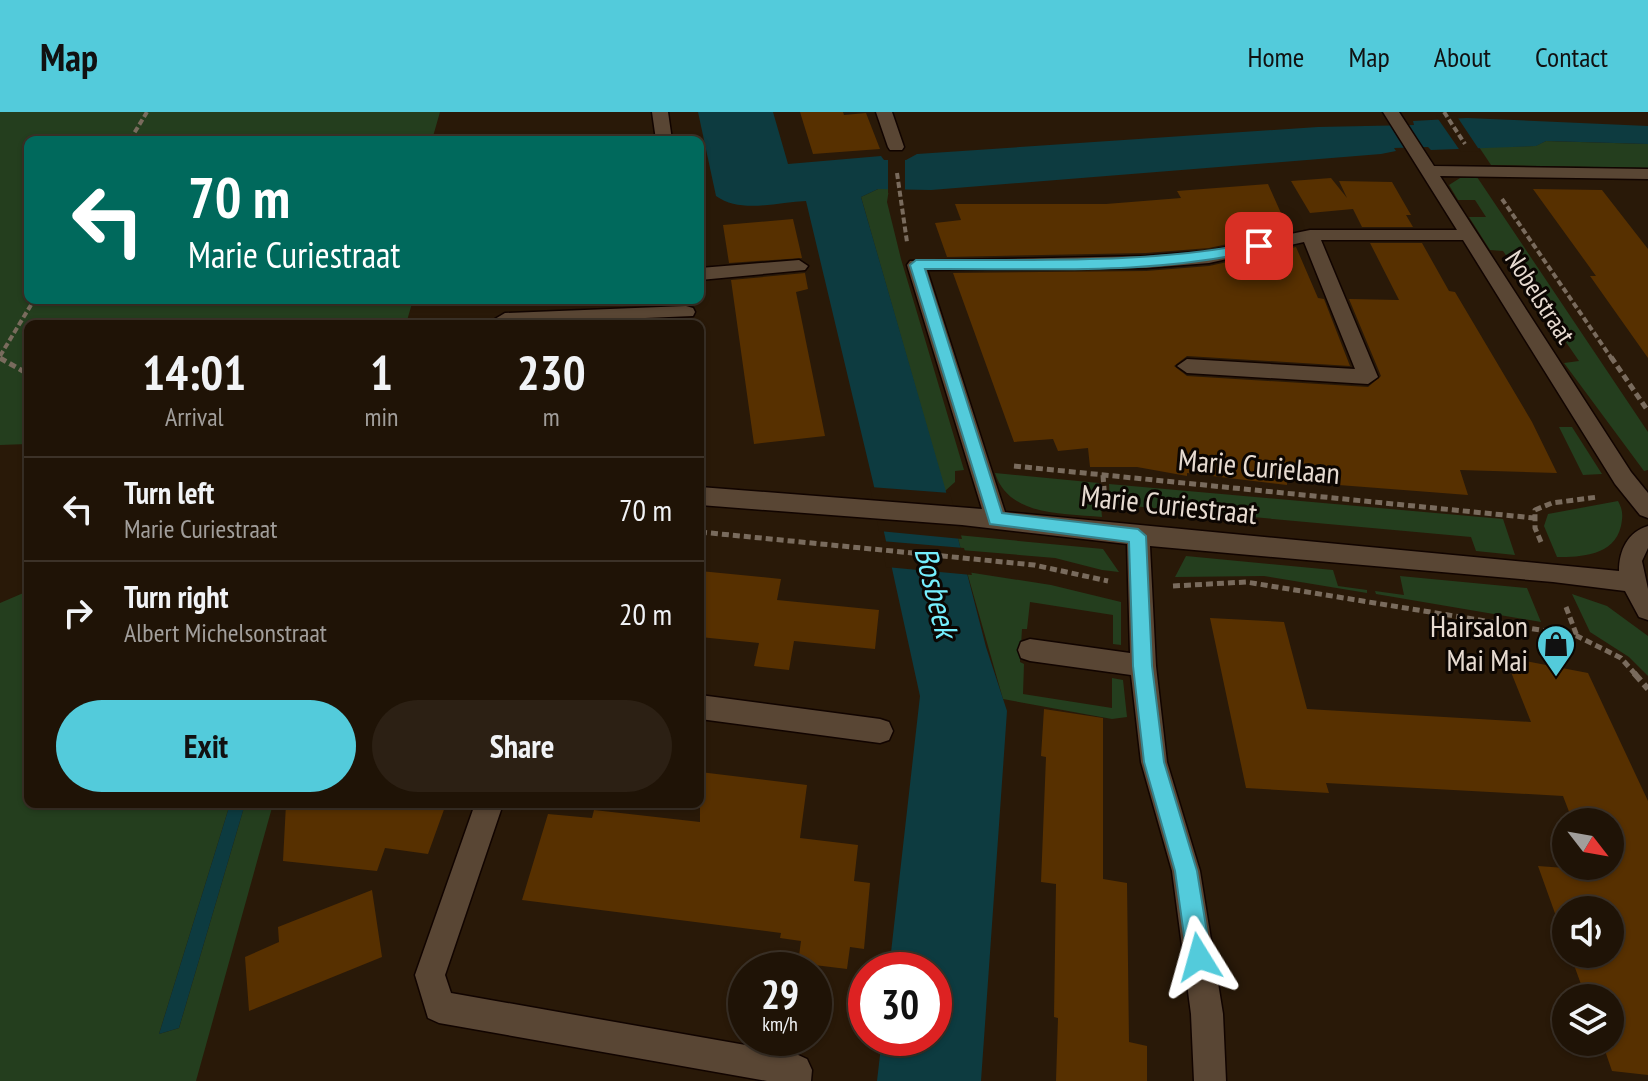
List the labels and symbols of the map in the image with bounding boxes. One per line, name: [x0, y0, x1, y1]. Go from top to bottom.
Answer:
pin: [1225, 212, 1293, 280]
street label: Nobelstraat: [1498, 244, 1583, 349]
street label: Marie Curielaan: [1177, 439, 1342, 492]
street label: Marie Curiestraat: [1079, 475, 1260, 532]
water label: Bosbeek: [905, 542, 969, 645]
place label: Hairsalon Mai Mai: [1430, 606, 1528, 679]
shop icon: Hairsalon Mai Mai: [1535, 623, 1577, 678]
north arrow: [1552, 808, 1624, 880]
position arrow: [1157, 915, 1241, 999]
speed limit sign: 30: [848, 952, 952, 1056]

